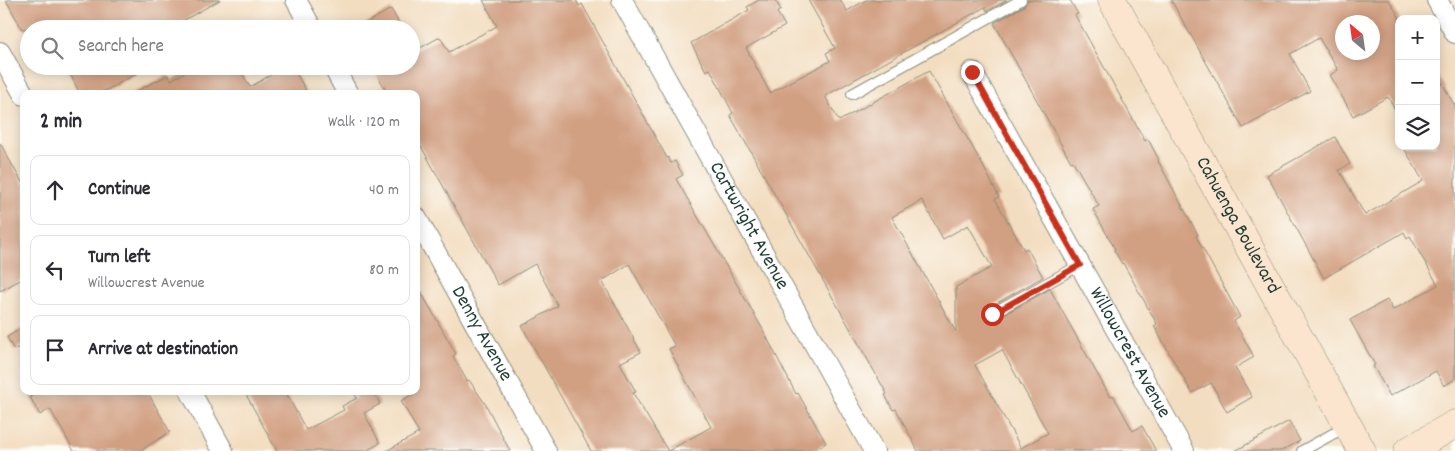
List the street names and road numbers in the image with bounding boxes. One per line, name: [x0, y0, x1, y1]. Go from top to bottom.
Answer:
street label: Cahuenga Boulevard: [1188, 152, 1286, 299]
street label: Cartwright Avenue: [701, 157, 795, 295]
street label: Denny Avenue: [443, 281, 519, 387]
street label: Willowcrest Avenue: [1081, 283, 1177, 424]

